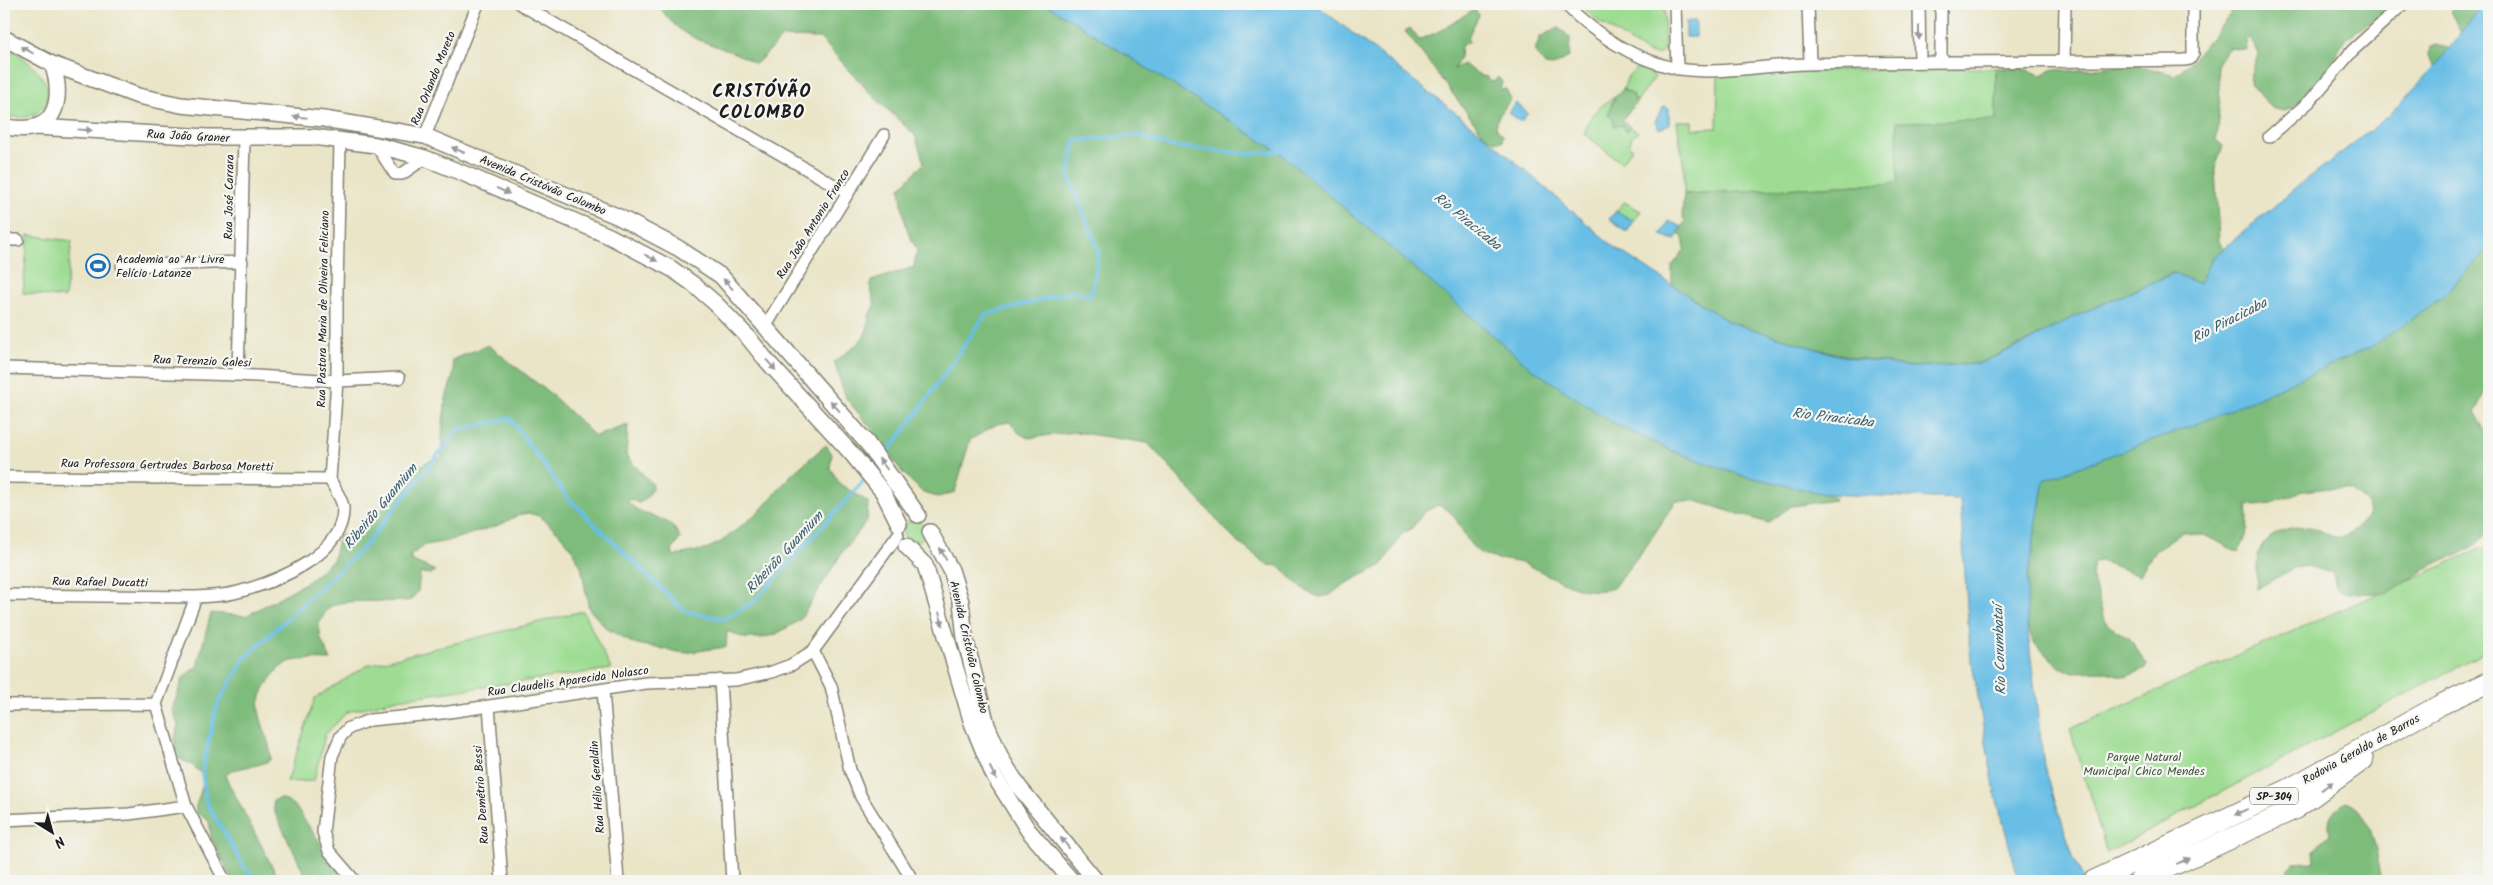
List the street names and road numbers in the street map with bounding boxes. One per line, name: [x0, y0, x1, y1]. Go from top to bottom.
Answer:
street label: Rua Orlando Moreto: [406, 28, 461, 128]
street label: Rua João Graner: [146, 125, 231, 148]
street label: Avenida Cristóvão Colombo: [477, 150, 609, 221]
street label: Rua José Carrara: [219, 154, 240, 240]
street label: Rua João Antonio Franco: [772, 166, 855, 283]
street label: Rua Pastora Maria de Oliveira Feliciano: [312, 210, 335, 408]
street label: Rua Terenzio Galesi: [152, 350, 253, 373]
street label: Rua Professora Gertrudes Barbosa Moretti: [61, 454, 275, 477]
street label: Rua Rafael Ducatti: [52, 572, 149, 593]
street label: Avenida Cristóvão Colombo: [944, 579, 993, 715]
street label: Rua Claudelis Aparecida Nolasco: [486, 661, 650, 702]
street label: Rodovia Geraldo de Barros: [2299, 709, 2423, 790]
street label: Rua Hélio Geraldin: [585, 740, 610, 834]
street label: Rua Demétrio Bessi: [468, 744, 494, 845]
road number: SP-304: [2250, 788, 2298, 804]

